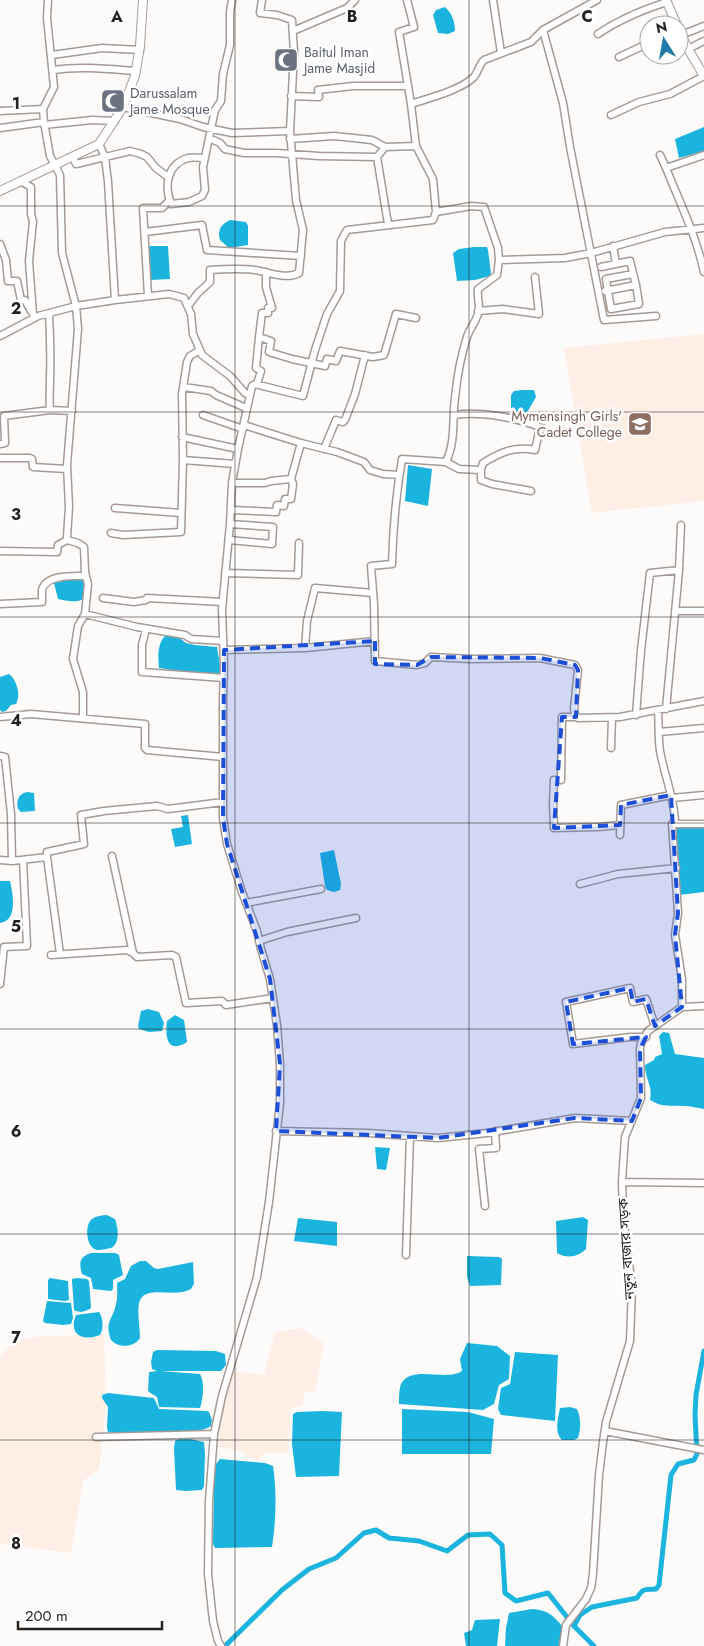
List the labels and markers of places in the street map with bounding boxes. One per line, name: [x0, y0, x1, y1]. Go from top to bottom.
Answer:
place label: Baitul Iman Jame Masjid: [302, 42, 375, 78]
mosque icon: Baitul Iman Jame Masjid: [273, 47, 299, 73]
place label: Darussalam Jame Mosque: [128, 83, 210, 119]
mosque icon: Darussalam Jame Mosque: [100, 88, 126, 114]
place label: Mymensingh Girls' Cadet College: [511, 406, 622, 442]
school or university icon: Mymensingh Girls' Cadet College: [627, 411, 653, 437]

